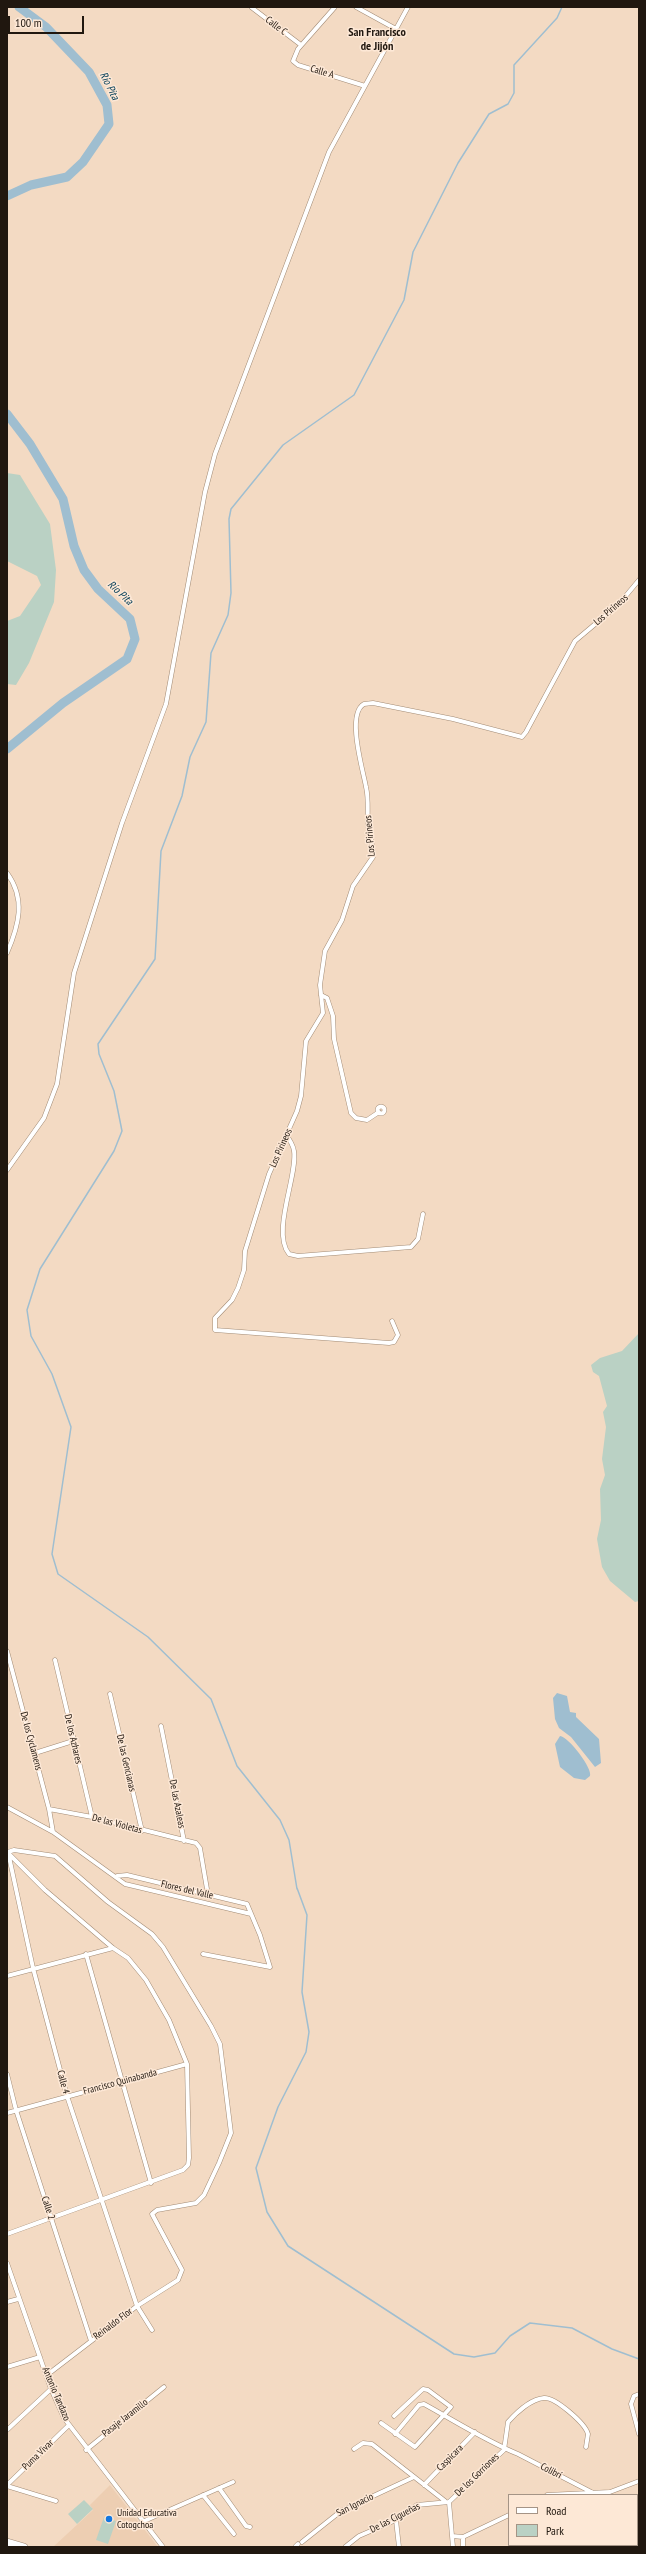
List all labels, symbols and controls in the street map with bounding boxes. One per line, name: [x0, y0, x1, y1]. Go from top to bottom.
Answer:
scale bar: [10, 8, 86, 34]
street label: Calle C: [263, 14, 289, 38]
text: 100 m: [15, 15, 42, 30]
district label: San Francisco de Jijón: [348, 26, 406, 54]
street label: Calle A: [309, 63, 335, 81]
water label: Río Pita: [96, 70, 122, 102]
water label: Río Pita: [105, 578, 135, 608]
street label: Los Pirineos: [591, 592, 631, 628]
street label: Los Pirineos: [362, 815, 378, 857]
street label: Los Pirineos: [267, 1127, 295, 1169]
street label: De los Cyclamens: [17, 1711, 45, 1771]
street label: De los Azhares: [61, 1713, 85, 1765]
street label: De las Gencianas: [114, 1733, 138, 1793]
street label: De las Azaleas: [166, 1779, 188, 1829]
street label: De las Violetas: [91, 1812, 143, 1836]
street label: Flores del Valle: [160, 1878, 214, 1902]
street label: Francisco Quinabanda: [82, 2066, 158, 2098]
street label: Calle 4: [54, 2069, 72, 2095]
street label: Calle 2: [39, 2195, 57, 2221]
street label: Reinaldo Flor: [91, 2305, 135, 2343]
street label: Antonio Tandazo: [39, 2365, 73, 2423]
street label: Pasaje Jaramillo: [100, 2396, 150, 2440]
street label: Puma Vivar: [20, 2437, 56, 2473]
street label: Caspicara: [434, 2442, 466, 2474]
street label: De los Gorriones: [452, 2451, 502, 2499]
street label: Colibrí: [538, 2461, 564, 2481]
street label: San Ignacio: [335, 2491, 375, 2519]
legend: [508, 2494, 638, 2546]
street label: De las Cigueñas: [368, 2500, 422, 2536]
text: Road: [546, 2503, 566, 2518]
place label: Unidad Educativa Cotogchoa: [117, 2507, 177, 2530]
marker: Unidad Educativa Cotogchoa: [104, 2514, 114, 2524]
text: Park: [546, 2523, 564, 2538]

